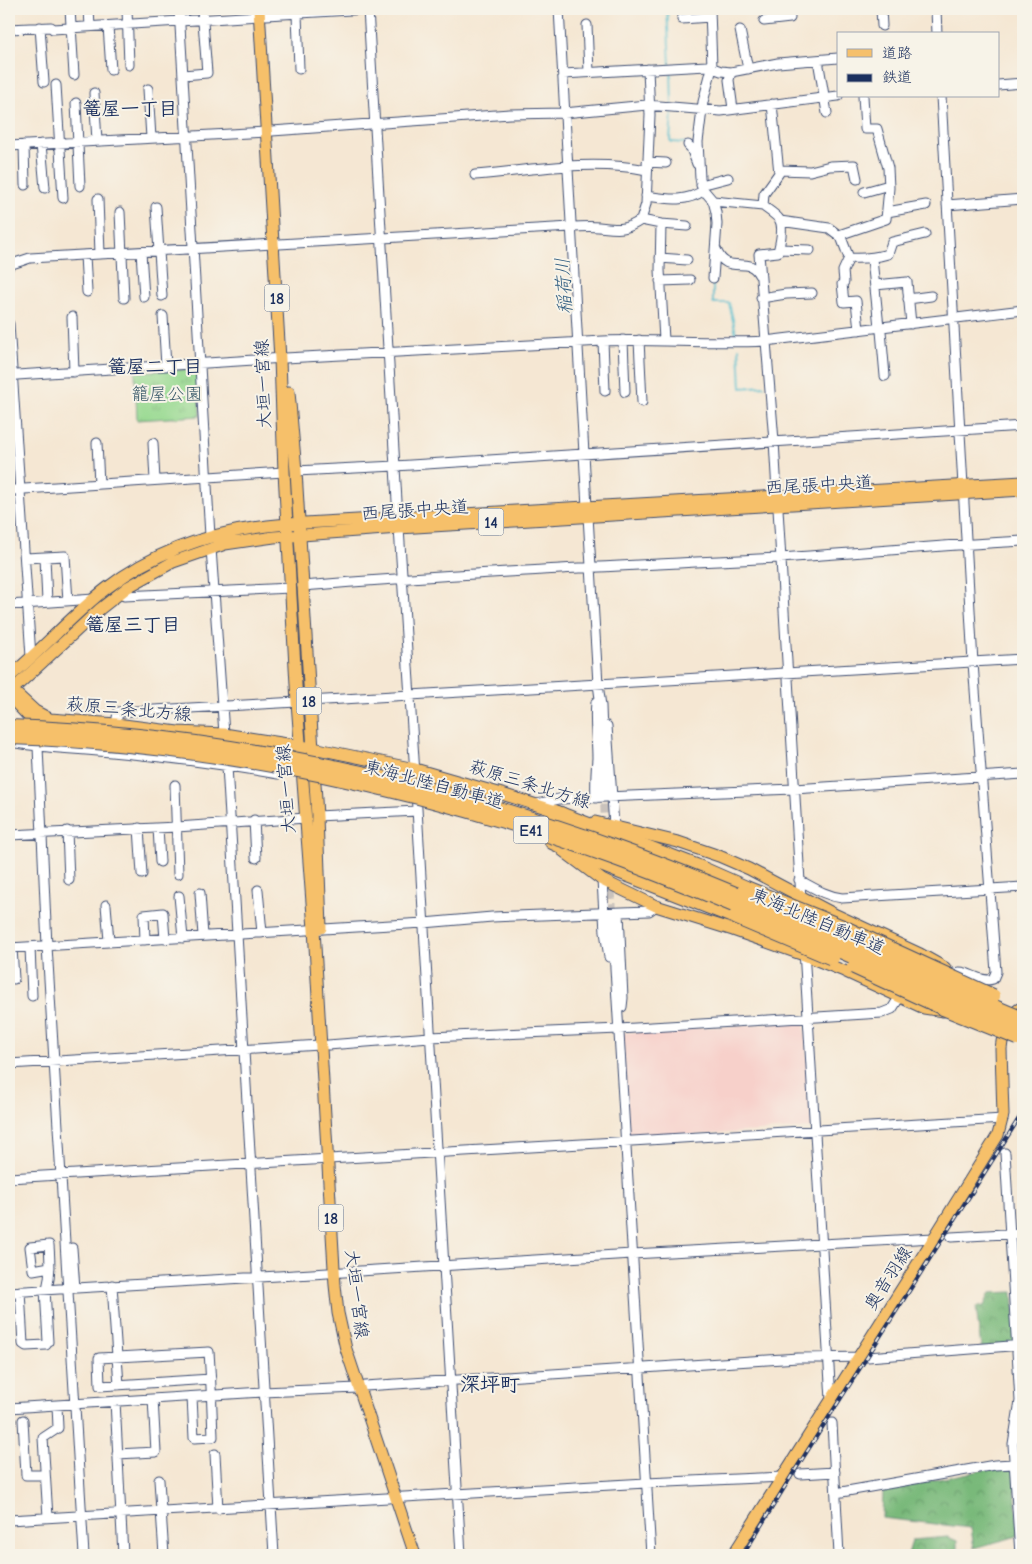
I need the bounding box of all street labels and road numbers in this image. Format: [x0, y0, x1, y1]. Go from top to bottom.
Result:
road number: 18 [264, 284, 290, 312]
street label: 大垣一宮線 [251, 339, 276, 429]
street label: 西尾張中央道 [765, 472, 874, 499]
street label: 西尾張中央道 [360, 496, 470, 525]
road number: 14 [478, 508, 504, 536]
road number: 18 [296, 688, 322, 714]
street label: 萩原三条北方線 [65, 694, 193, 725]
street label: 大垣一宮線 [273, 743, 300, 835]
street label: 東海北陸自動車道 [362, 756, 506, 813]
street label: 萩原三条北方線 [467, 756, 593, 813]
road number: E41 [514, 816, 548, 844]
street label: 東海北陸自動車道 [747, 884, 888, 959]
road number: 18 [318, 1204, 344, 1232]
street label: 奥音羽線 [860, 1242, 917, 1314]
street label: 大垣一宮線 [341, 1248, 372, 1340]

